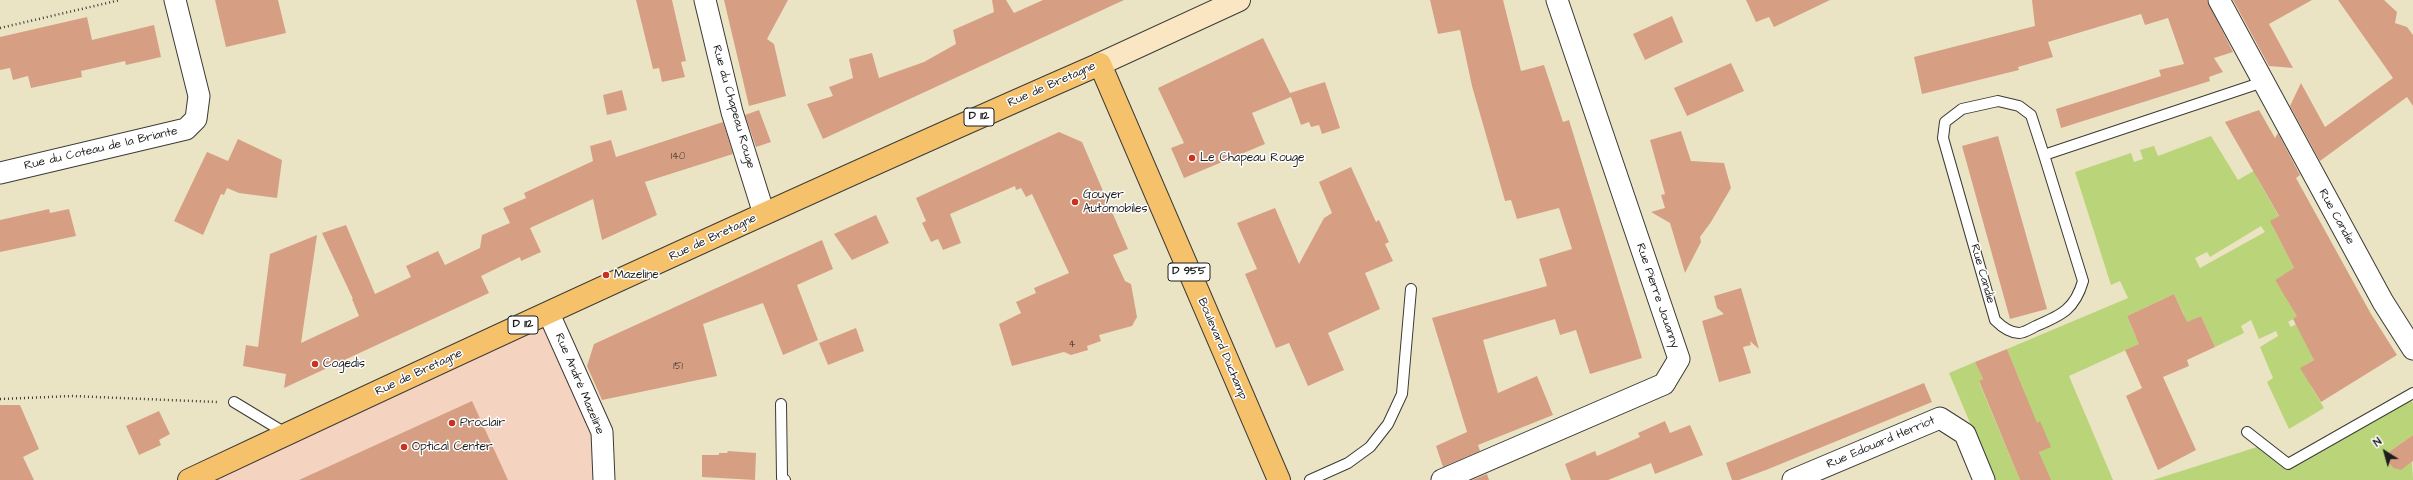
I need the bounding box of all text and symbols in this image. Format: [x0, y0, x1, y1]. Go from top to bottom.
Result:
street label: Rue du Chapeau Rouge [708, 44, 758, 170]
street label: Rue de Bretagne [1006, 59, 1098, 111]
road number: D 112 [964, 108, 994, 126]
street label: Rue du Coteau de la Briante [23, 124, 179, 174]
house number: 140 [671, 151, 685, 163]
place label: Le Chapeau Rouge [1200, 151, 1304, 165]
marker: Le Chapeau Rouge [1187, 153, 1197, 163]
street label: Rue Candie [2315, 187, 2357, 247]
place label: Gouyer Automobiles [1083, 188, 1147, 216]
marker: Gouyer Automobiles [1070, 197, 1080, 207]
street label: Rue de Bretagne [667, 211, 759, 265]
street label: Rue Pierre Jouanny [1632, 241, 1682, 351]
street label: Rue Candie [1967, 243, 1997, 305]
road number: D 955 [1168, 263, 1210, 281]
place label: Mazeline [614, 268, 659, 282]
marker: Mazeline [601, 270, 611, 280]
street label: Boulevard Duchamp [1194, 296, 1250, 402]
road number: D 112 [508, 316, 538, 334]
street label: Rue André Mazeline [551, 331, 607, 437]
house number: 4 [1069, 339, 1075, 351]
street label: Rue de Bretagne [373, 346, 465, 400]
place label: Cogedis [323, 357, 365, 371]
marker: Cogedis [310, 359, 320, 369]
house number: 151 [673, 361, 683, 373]
street label: Rue Edouard Herriot [1825, 414, 1937, 472]
place label: Proclair [460, 416, 505, 430]
marker: Proclair [447, 418, 457, 428]
north arrow [2365, 432, 2405, 472]
text: N [2370, 434, 2385, 450]
place label: Optical Center [412, 440, 493, 454]
marker: Optical Center [399, 442, 409, 452]

